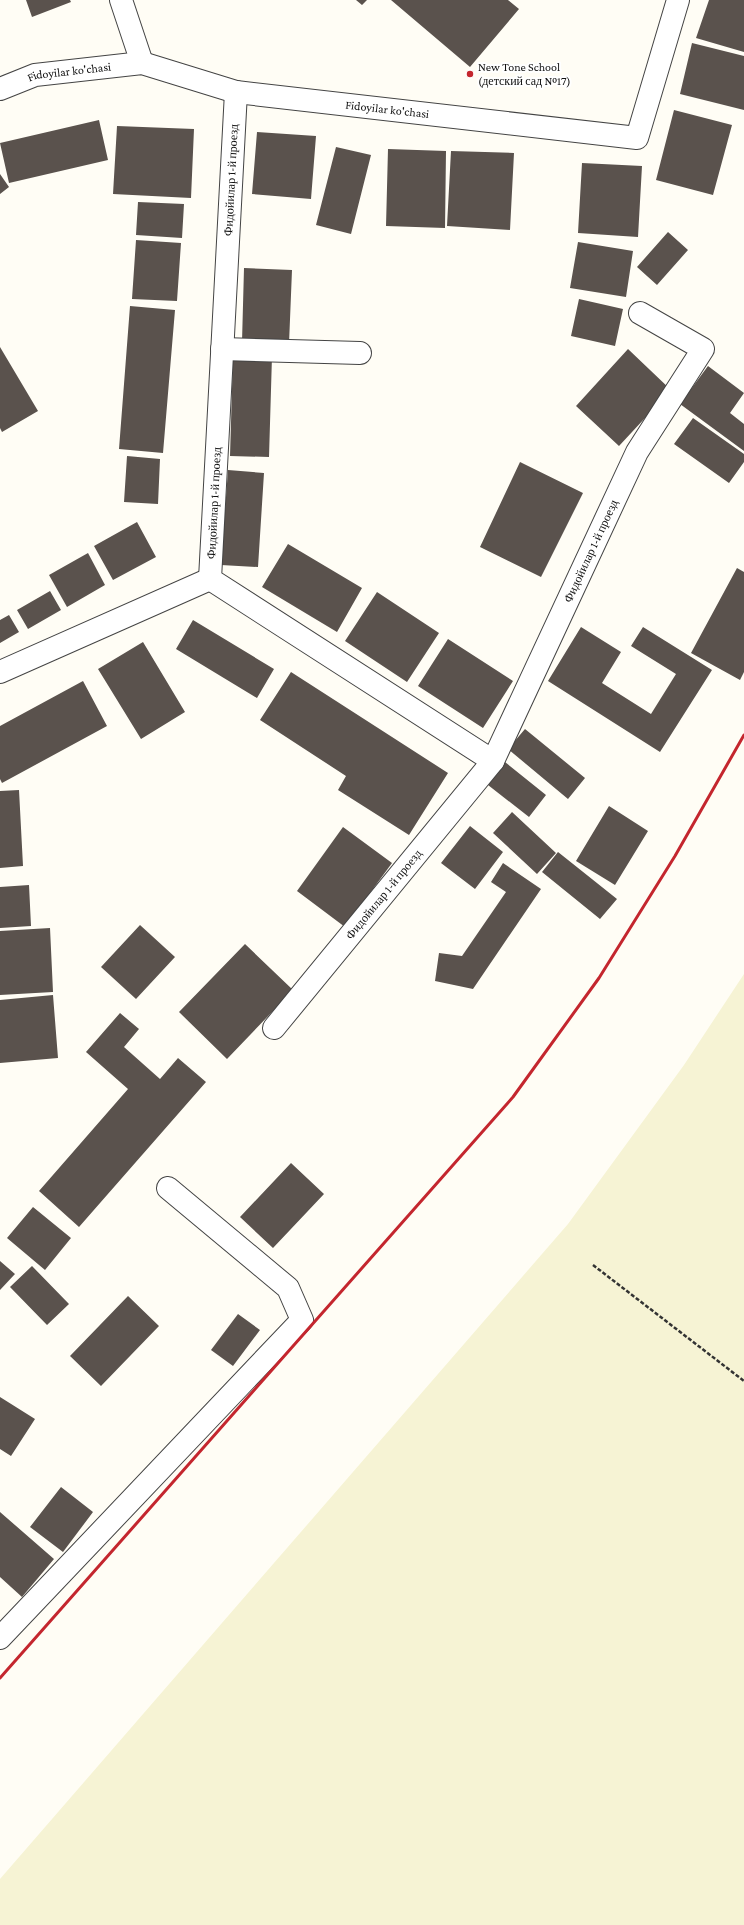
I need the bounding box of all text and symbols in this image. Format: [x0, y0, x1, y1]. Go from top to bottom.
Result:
street label: Fidoyilar ko'chasi [25, 60, 112, 84]
place label: New Tone School (детский сад №17) [478, 60, 571, 88]
marker: New Tone School (детский сад №17) [465, 69, 475, 79]
street label: Fidoyilar ko'chasi [345, 98, 430, 121]
street label: Фидойилар 1-й проезд [221, 124, 241, 236]
street label: Фидойилар 1-й проезд [204, 447, 224, 559]
street label: Фидойилар 1-й проезд [561, 497, 621, 605]
street label: Фидойилар 1-й проезд [343, 846, 425, 942]

